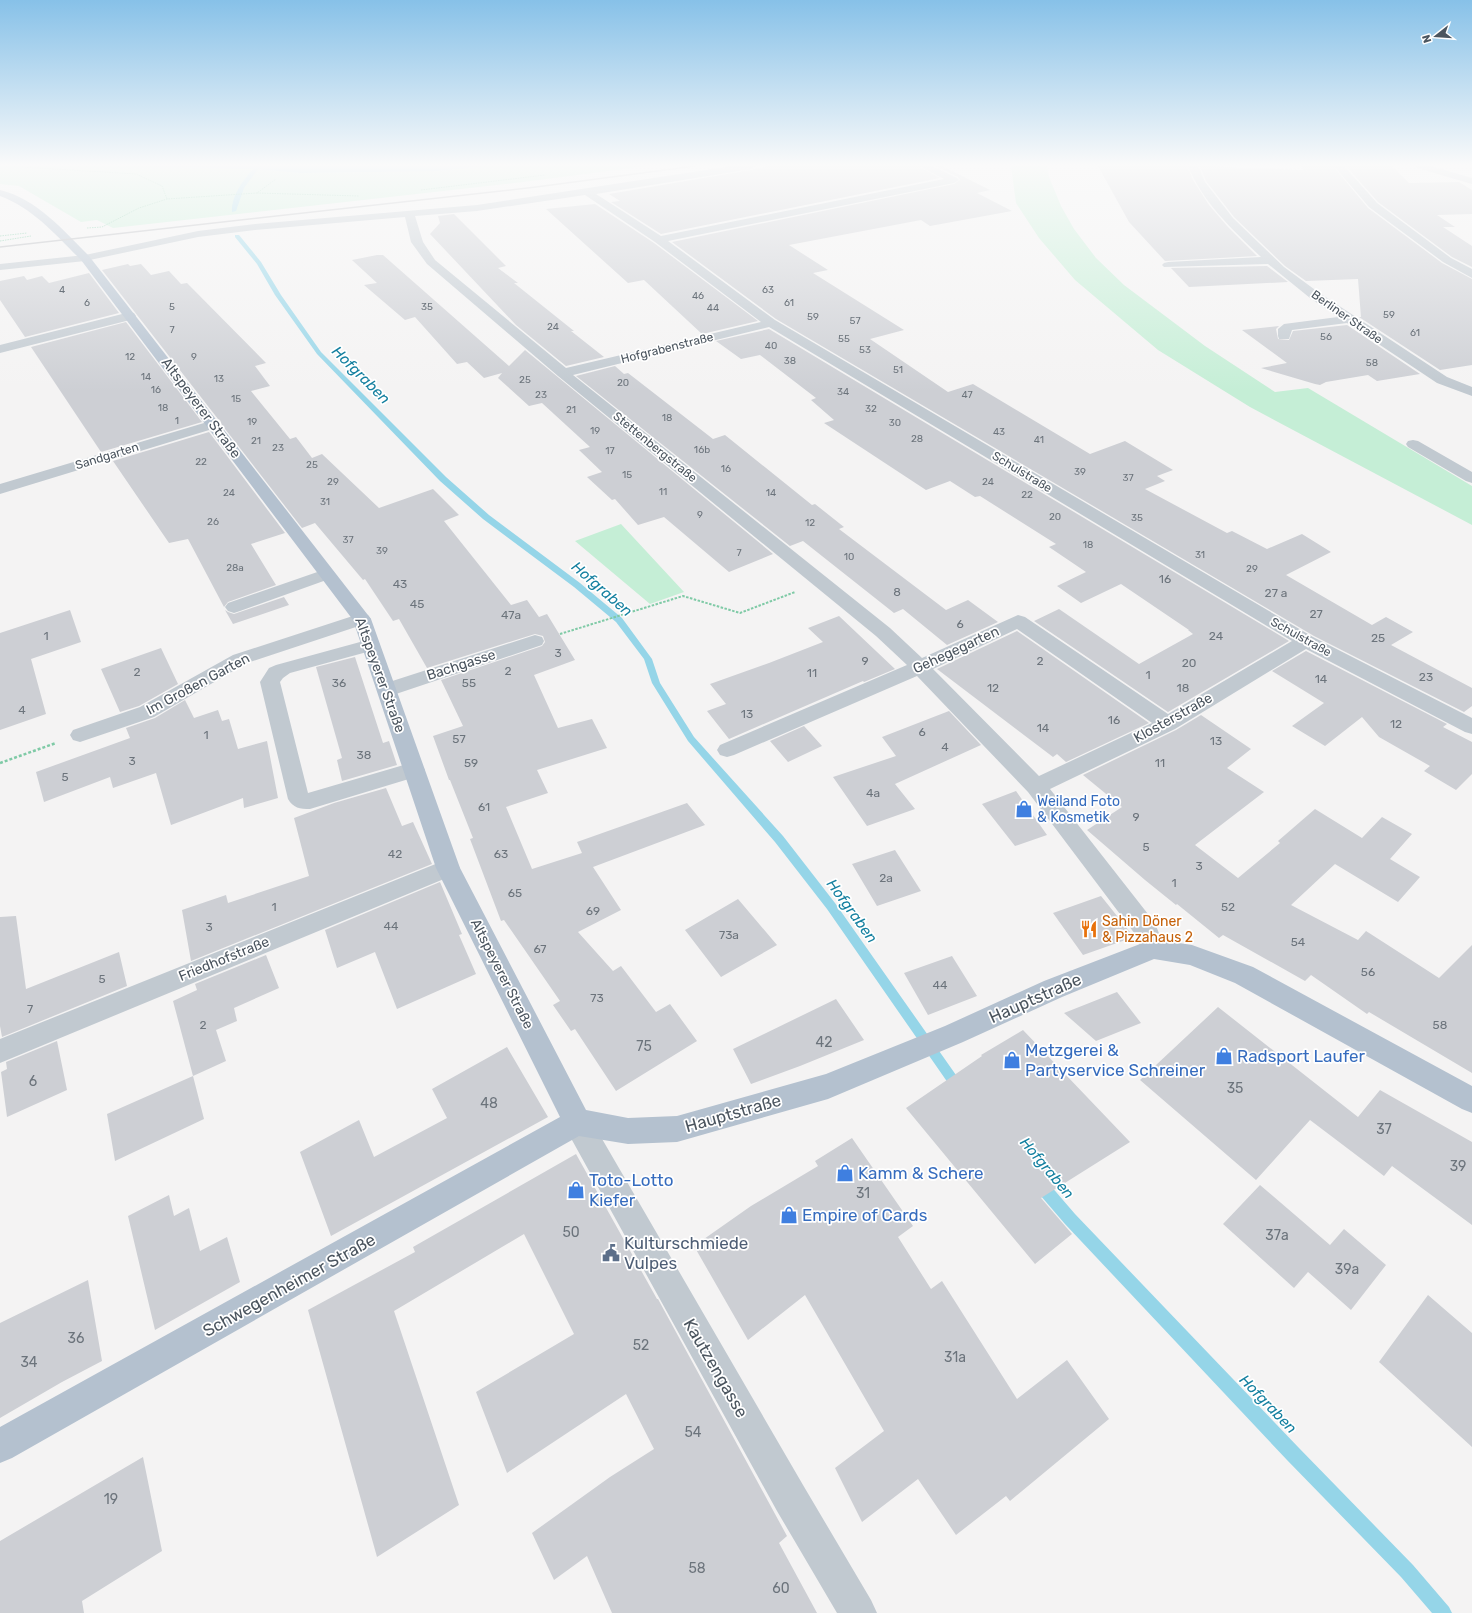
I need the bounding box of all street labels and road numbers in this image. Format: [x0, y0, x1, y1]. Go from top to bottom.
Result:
street label: Berliner Straße [1309, 287, 1385, 347]
street label: Hofgrabenstraße [619, 330, 715, 366]
street label: Altspeyerer Straße [158, 354, 244, 462]
street label: Stettenbergstraße [610, 409, 700, 485]
street label: Sandgarten [74, 440, 140, 472]
street label: Schulstraße [990, 449, 1055, 495]
street label: Altspeyerer Straße [351, 615, 409, 735]
street label: Schulstraße [1268, 615, 1334, 660]
street label: Gehegegarten [910, 623, 1002, 677]
street label: Bachgasse [424, 646, 498, 684]
street label: Im Großen Garten [143, 650, 253, 718]
street label: Klosterstraße [1131, 689, 1215, 747]
street label: Altspeyerer Straße [467, 916, 537, 1032]
street label: Friedhofstraße [176, 933, 272, 985]
street label: Hauptstraße [986, 969, 1084, 1027]
street label: Hauptstraße [683, 1090, 783, 1136]
street label: Schwegenheimer Straße [199, 1229, 379, 1341]
street label: Kautzengasse [680, 1315, 752, 1421]

